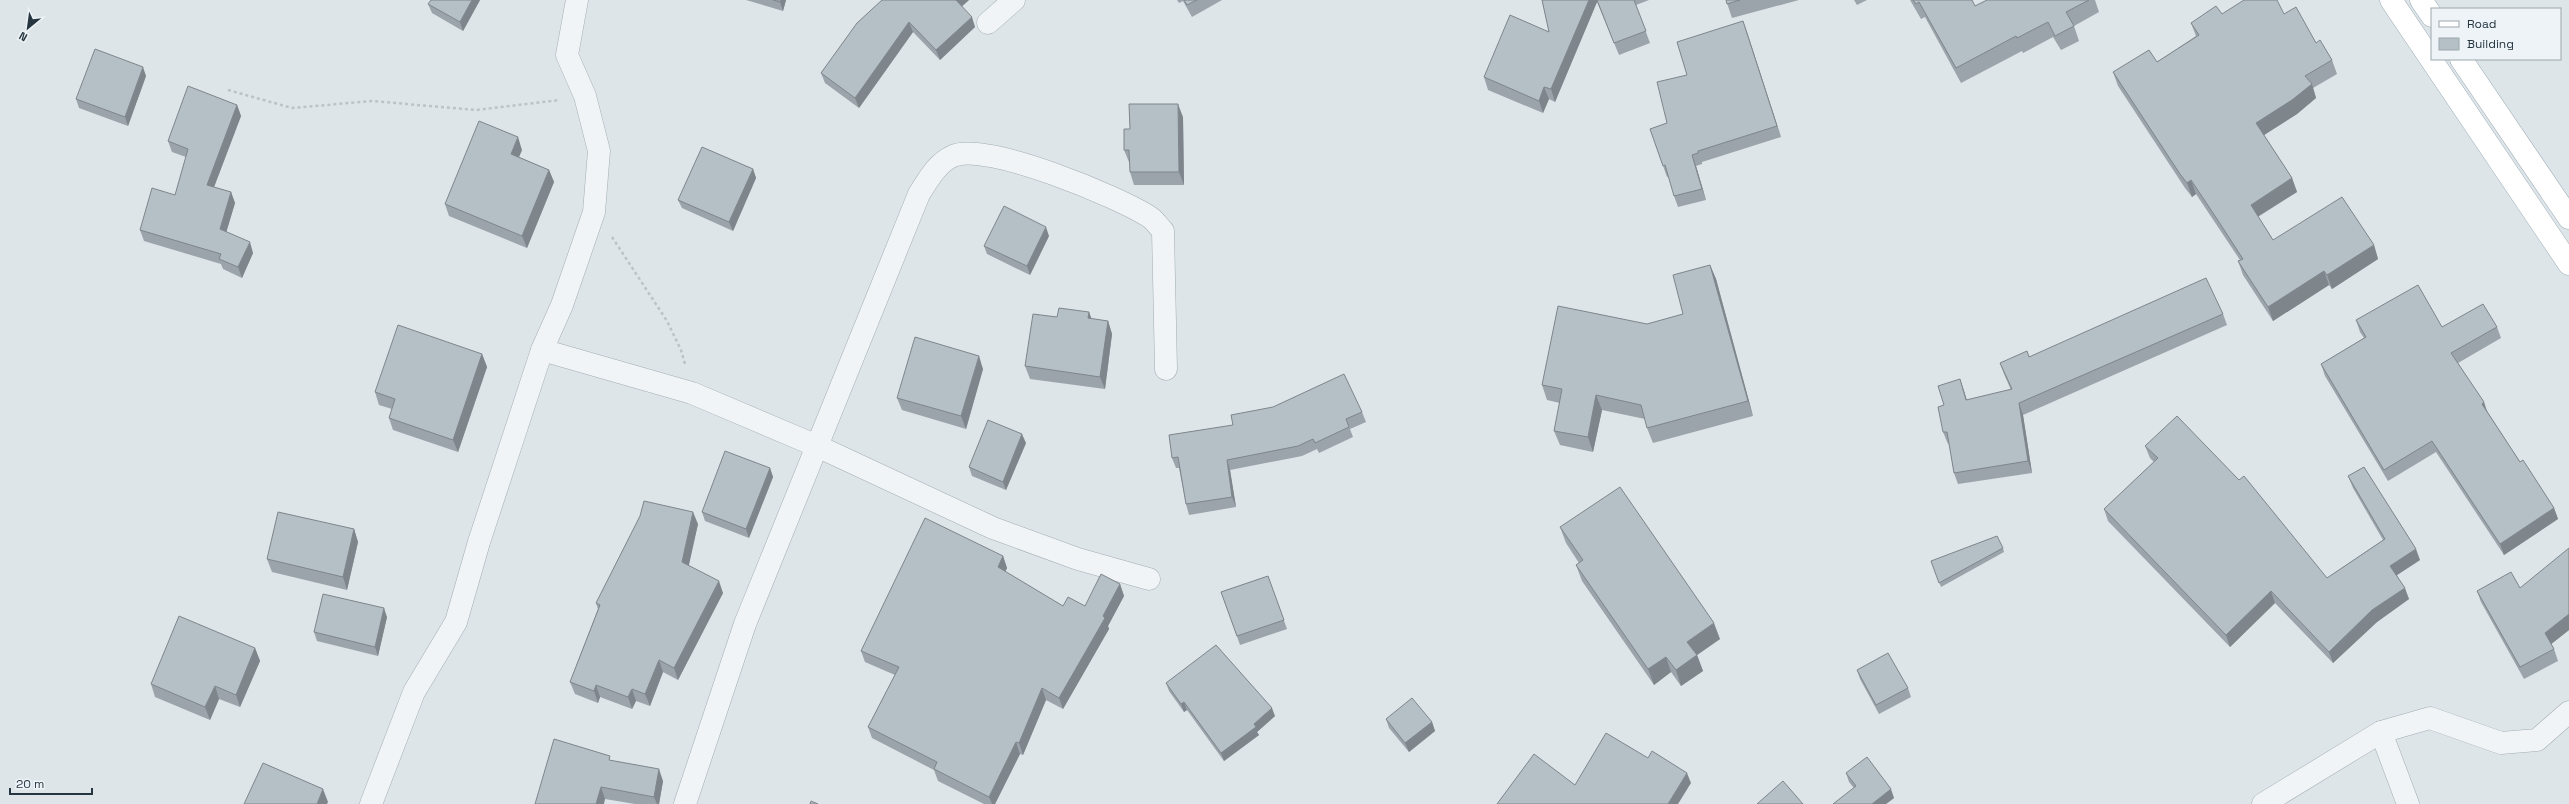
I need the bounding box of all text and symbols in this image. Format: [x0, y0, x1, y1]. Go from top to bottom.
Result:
north arrow [8, 8, 48, 48]
legend [2431, 8, 2561, 60]
text: Road [2467, 16, 2496, 32]
text: N [17, 29, 30, 45]
text: Building [2467, 36, 2514, 52]
scale bar [10, 770, 92, 796]
text: 20 m [16, 776, 44, 792]

